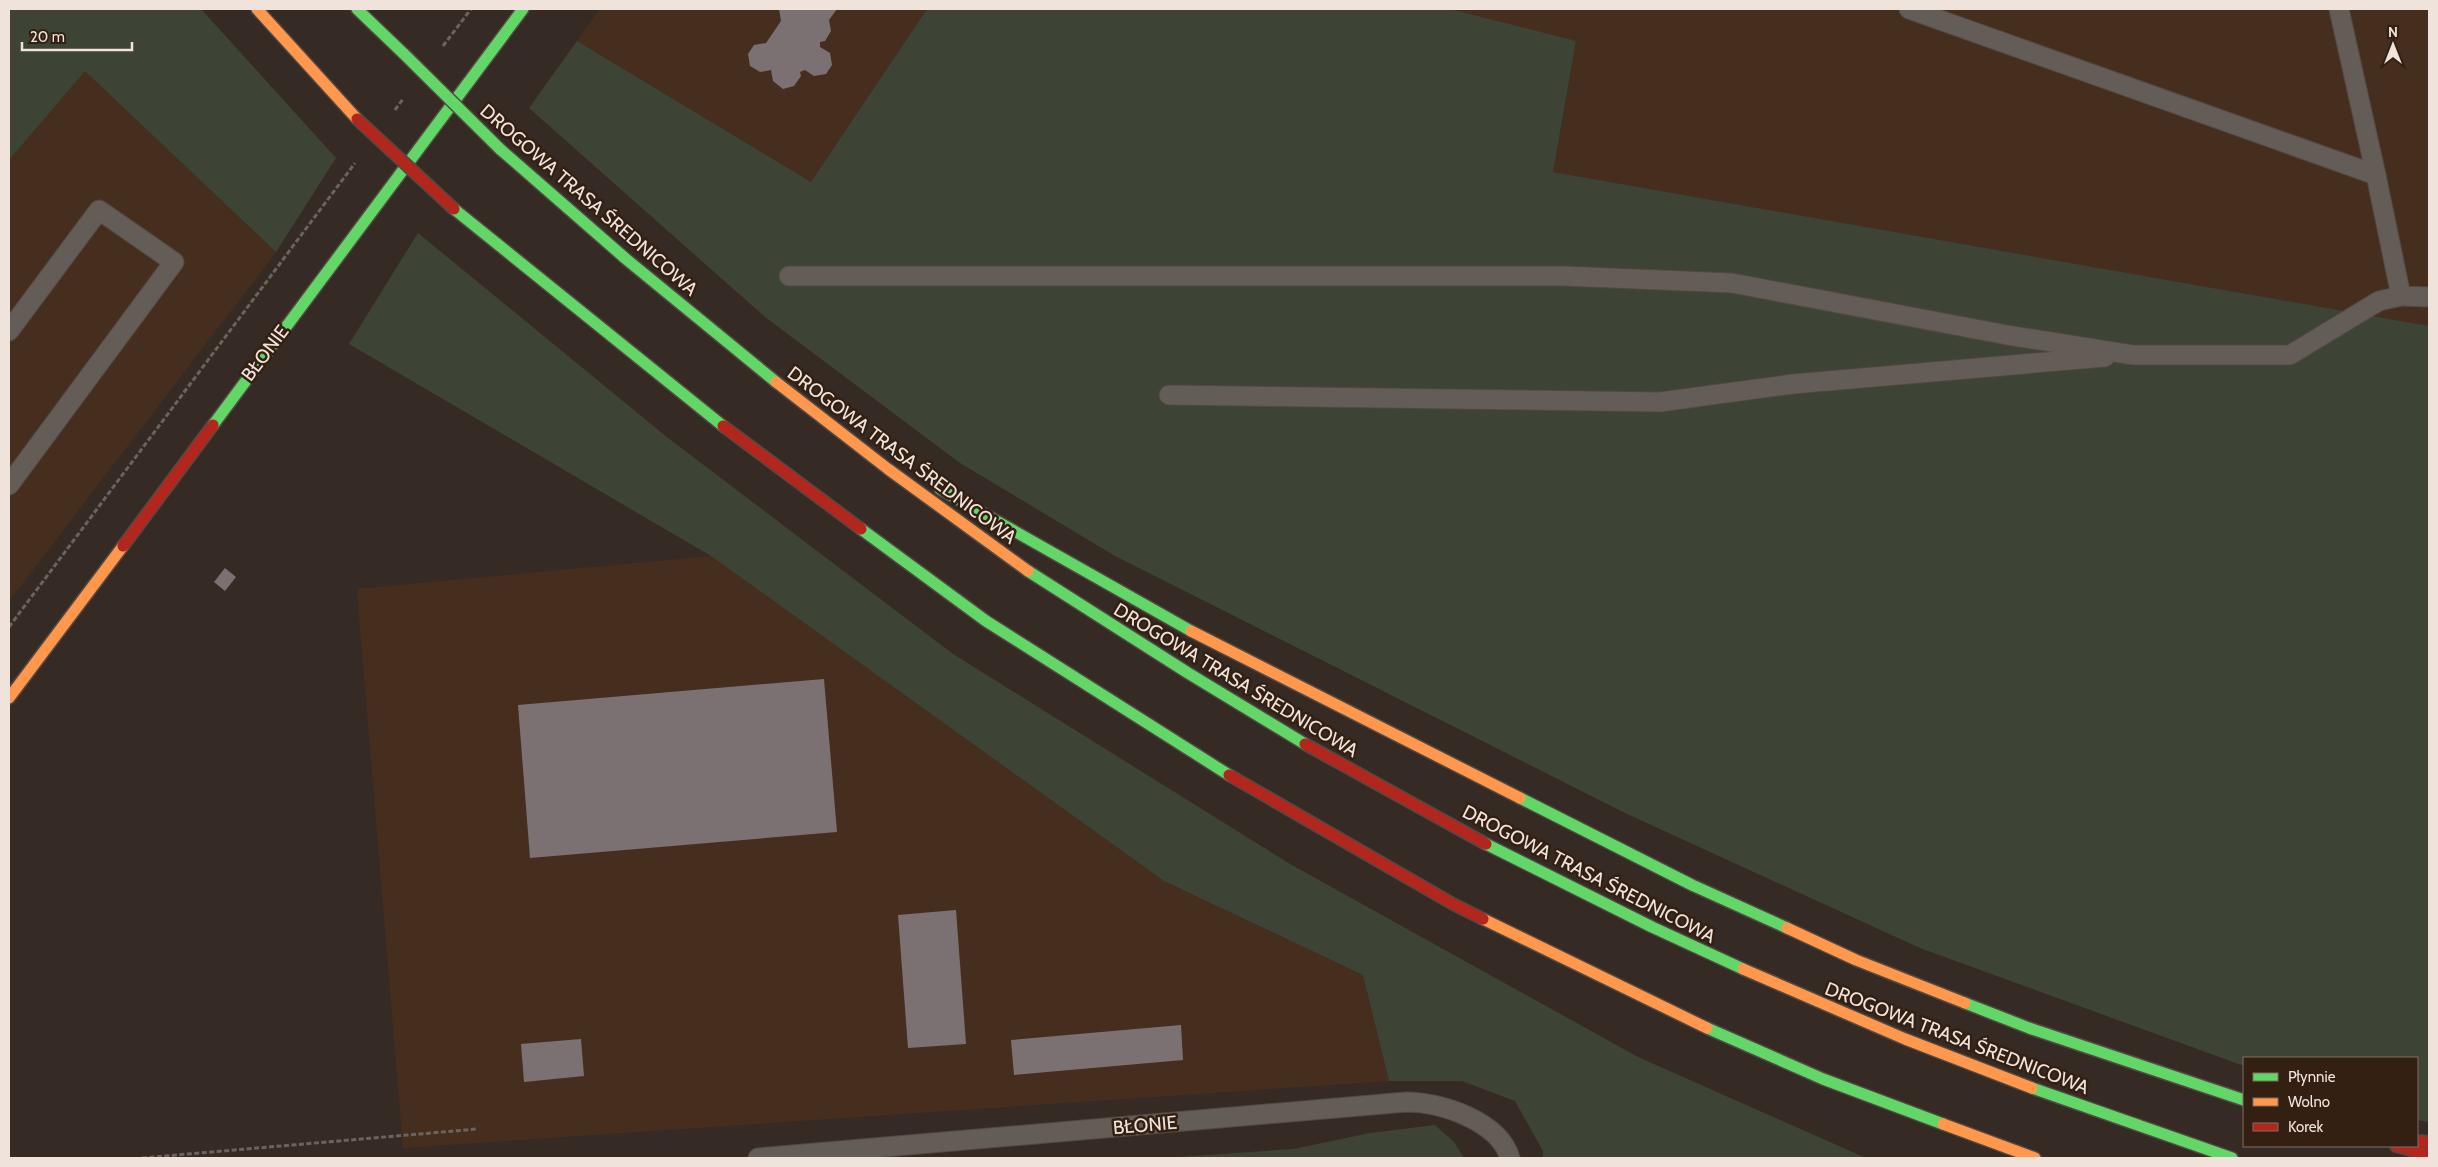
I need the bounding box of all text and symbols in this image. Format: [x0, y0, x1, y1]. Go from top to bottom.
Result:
scale bar [22, 20, 132, 52]
north arrow [2368, 20, 2418, 70]
text: N [2388, 23, 2398, 41]
text: 20 m [30, 28, 65, 46]
street label: DROGOWA TRASA ŚREDNICOWA [476, 98, 703, 301]
street label: BŁONIE [236, 320, 294, 386]
street label: DROGOWA TRASA ŚREDNICOWA [783, 361, 1022, 549]
street label: DROGOWA TRASA ŚREDNICOWA [1110, 597, 1363, 762]
street label: DROGOWA TRASA ŚREDNICOWA [1459, 799, 1720, 948]
street label: DROGOWA TRASA ŚREDNICOWA [1822, 976, 2093, 1099]
legend [2243, 1057, 2418, 1147]
text: Płynnie [2288, 1068, 2336, 1086]
text: Wolno [2288, 1093, 2330, 1111]
street label: BŁONIE [1112, 1111, 1178, 1139]
text: Korek [2288, 1118, 2323, 1136]

